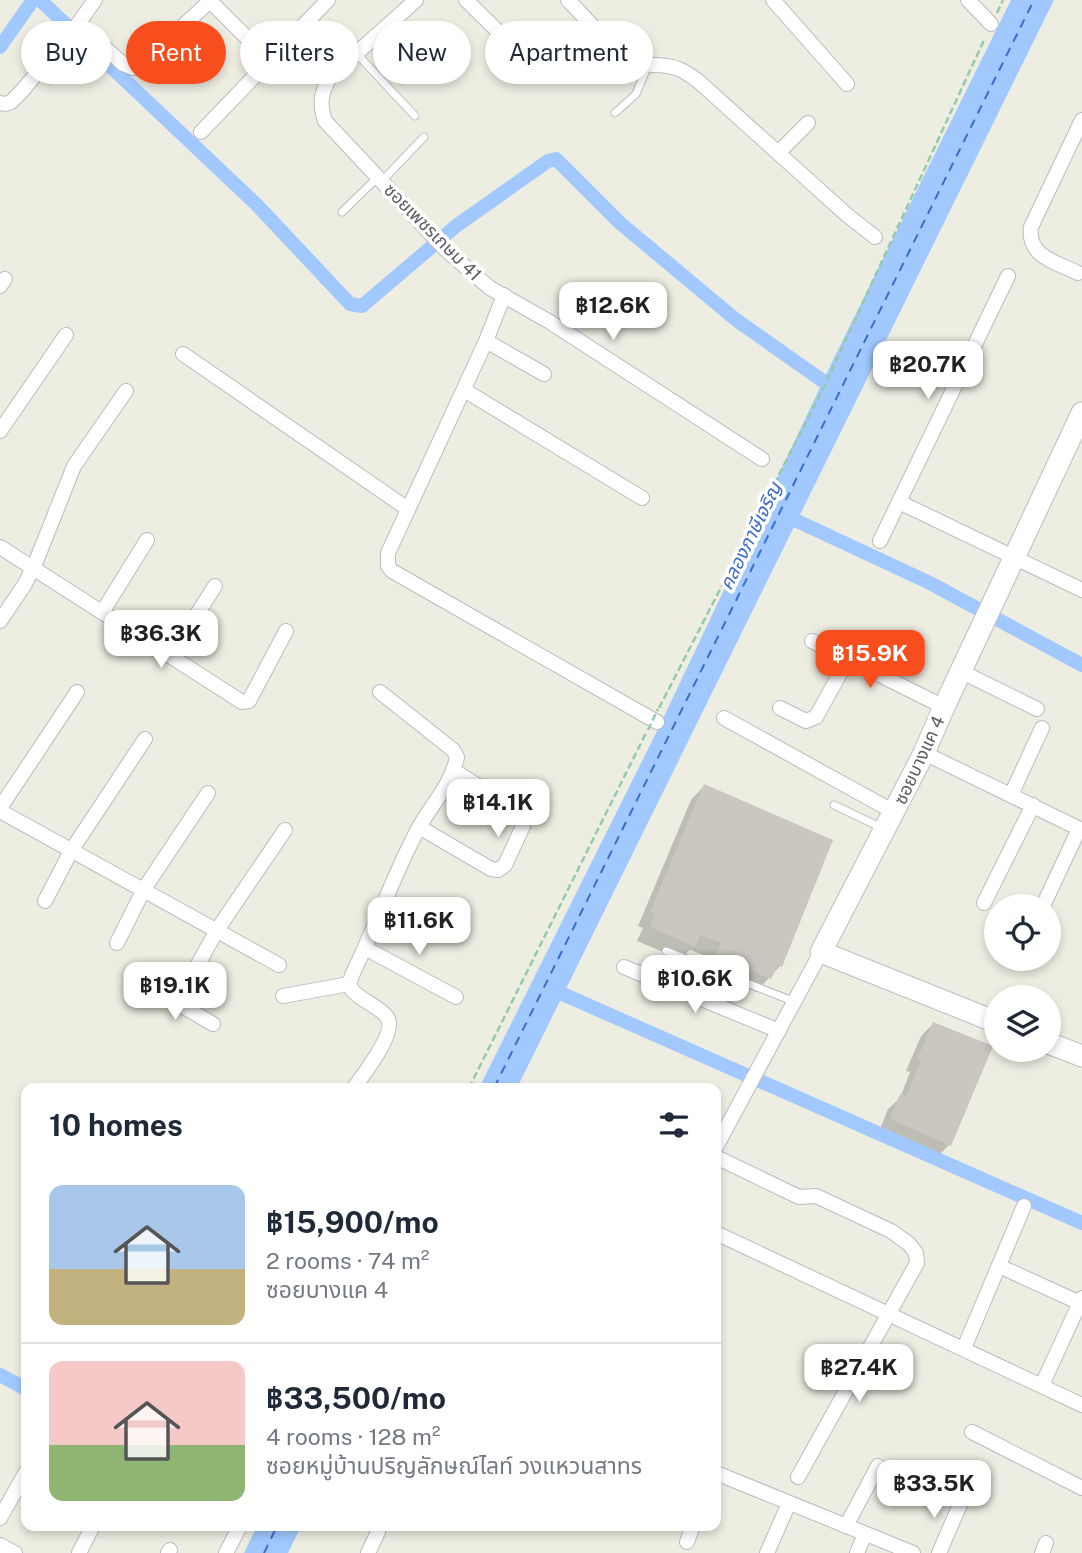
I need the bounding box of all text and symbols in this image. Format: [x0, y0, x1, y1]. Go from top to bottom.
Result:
chip: Buy [21, 21, 112, 84]
chip: Rent [126, 21, 226, 84]
chip: Filters [240, 21, 359, 84]
chip: New [373, 21, 471, 84]
chip: Apartment [485, 21, 653, 84]
street label: ซอยเพชรเกษม 41 [380, 179, 486, 285]
pin: ฿12.6K [556, 282, 670, 342]
text: ฿12.6K [575, 291, 651, 318]
pin: ฿20.7K [871, 342, 985, 401]
text: ฿20.7K [889, 350, 967, 377]
water label: คลองภาษีเจริญ [715, 477, 786, 593]
pin: ฿36.3K [104, 610, 218, 670]
text: ฿36.3K [120, 619, 202, 646]
pin: ฿15.9K [813, 630, 927, 690]
text: ฿15.9K [832, 639, 908, 666]
street label: ซอยบางแค 4 [889, 712, 949, 808]
pin: ฿14.1K [441, 780, 555, 839]
text: ฿14.1K [463, 788, 533, 815]
map controls [984, 894, 1061, 1062]
button: locate [984, 894, 1061, 971]
pin: ฿11.6K [362, 898, 476, 957]
text: ฿11.6K [384, 906, 454, 933]
pin: ฿10.6K [638, 956, 752, 1015]
pin: ฿19.1K [118, 962, 232, 1022]
text: ฿10.6K [657, 964, 733, 991]
text: ฿19.1K [140, 971, 210, 998]
button: layers [984, 985, 1061, 1062]
icon: filters [655, 1106, 693, 1144]
text: 10 homes [49, 1107, 183, 1143]
text: ฿15,900/mo [266, 1204, 439, 1240]
icon: home [105, 1213, 189, 1297]
text: 2 rooms · 74 m² [266, 1247, 429, 1274]
text: ซอยบางแค 4 [266, 1276, 388, 1303]
pin: ฿27.4K [802, 1344, 916, 1404]
text: ฿27.4K [820, 1353, 898, 1380]
text: ฿33,500/mo [266, 1380, 446, 1416]
icon: home [105, 1389, 189, 1473]
text: 4 rooms · 128 m² [266, 1423, 440, 1450]
text: ซอยหมู่บ้านปริญลักษณ์ไลท์ วงแหวนสาทร [266, 1452, 642, 1479]
pin: ฿33.5K [877, 1460, 991, 1520]
text: ฿33.5K [893, 1469, 975, 1496]

